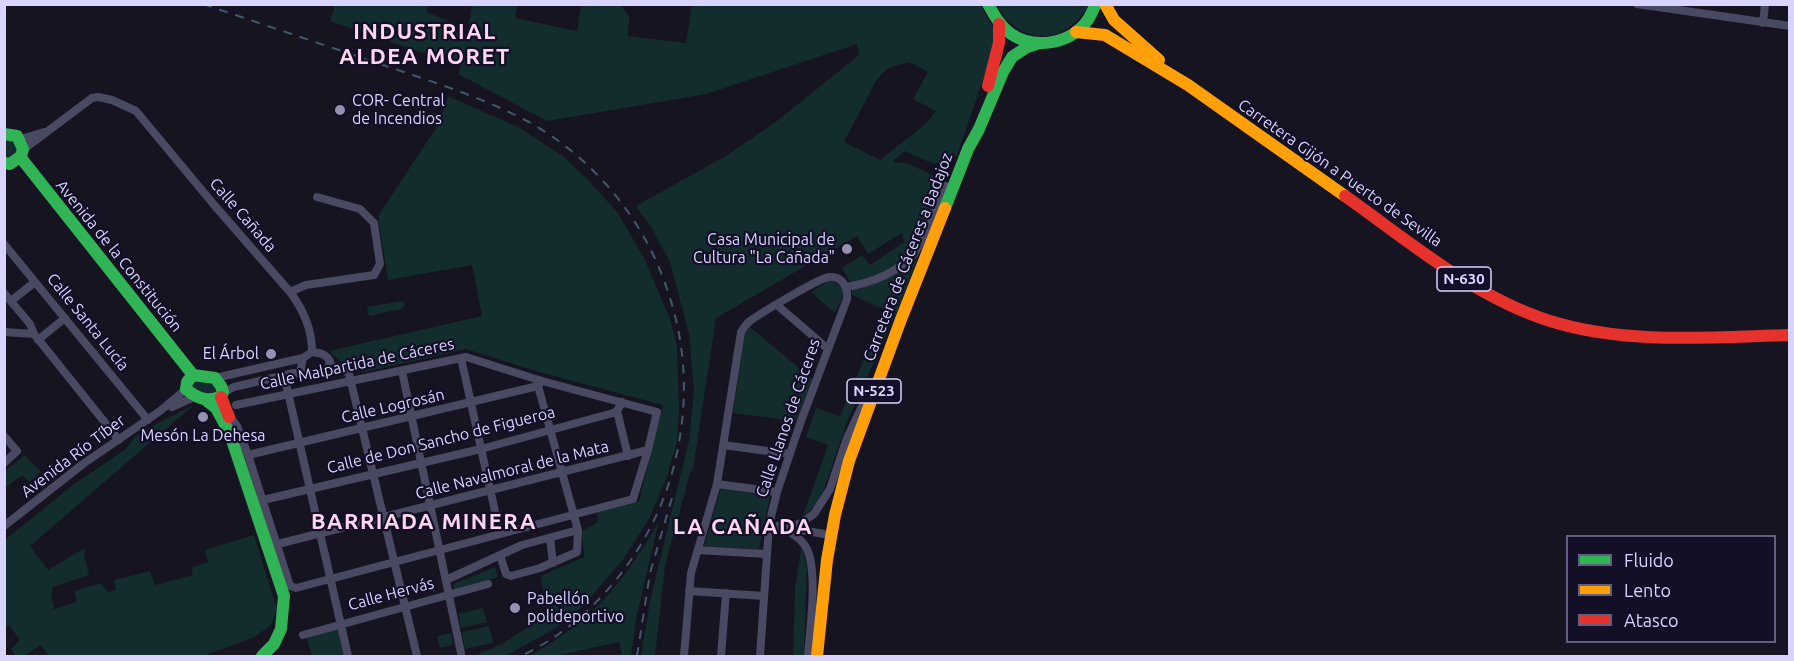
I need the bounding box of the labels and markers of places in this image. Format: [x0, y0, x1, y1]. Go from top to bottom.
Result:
place label: COR- Central de Incendios [352, 91, 445, 129]
marker: COR- Central de Incendios [333, 103, 347, 117]
place label: Casa Municipal de Cultura "La Cañada" [693, 230, 835, 268]
marker: Casa Municipal de Cultura "La Cañada" [840, 242, 854, 256]
place label: El Árbol [203, 344, 259, 364]
marker: El Árbol [264, 347, 278, 361]
marker: Mesón La Dehesa [196, 410, 210, 424]
place label: Mesón La Dehesa [140, 426, 266, 446]
place label: Pabellón polideportivo [527, 589, 624, 627]
marker: Pabellón polideportivo [508, 601, 522, 615]

